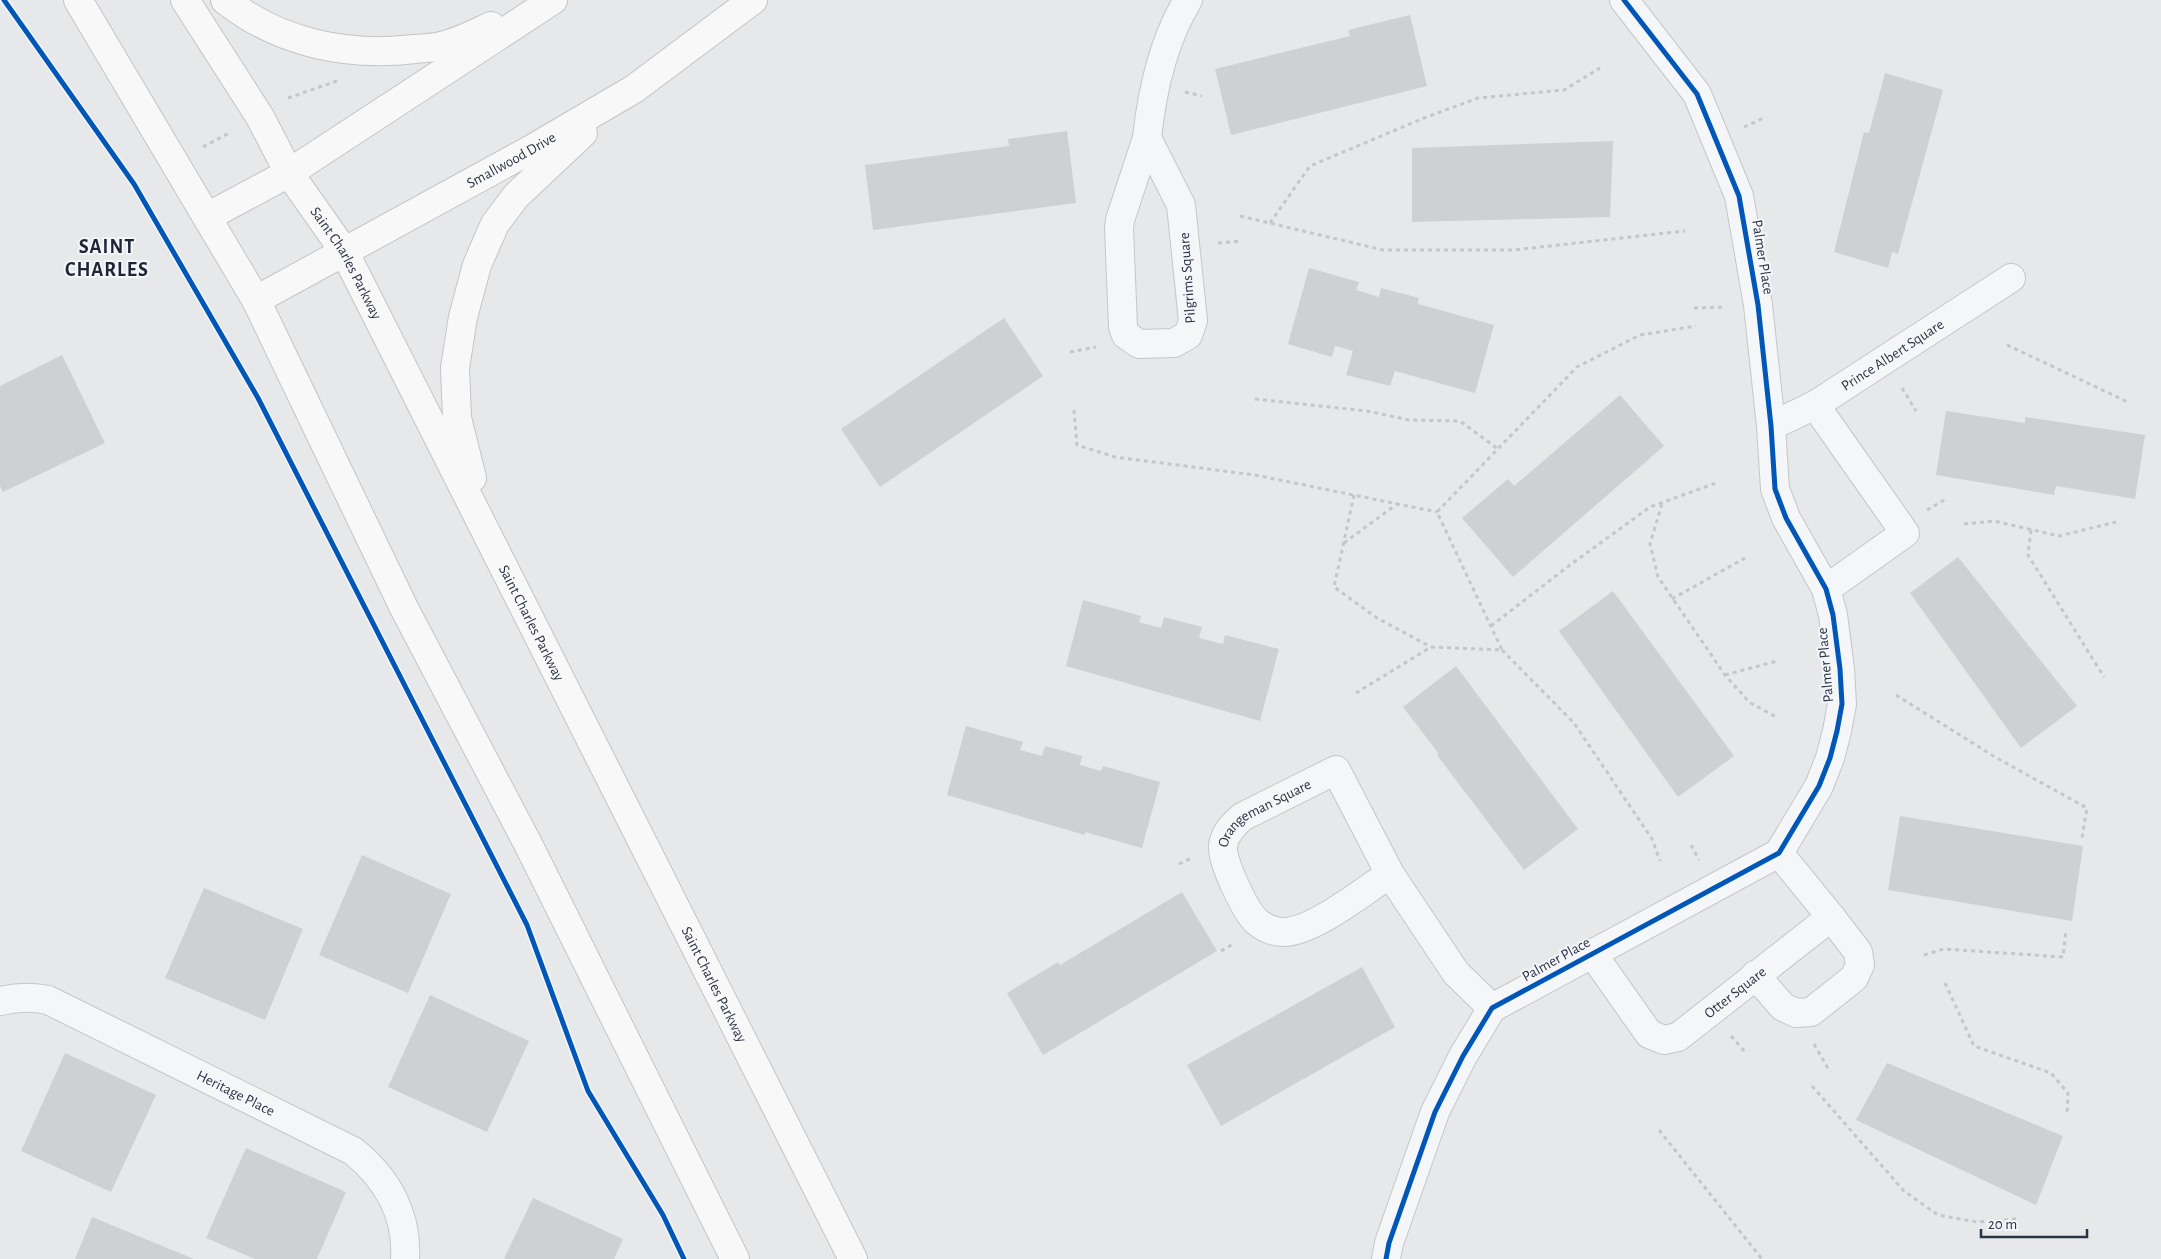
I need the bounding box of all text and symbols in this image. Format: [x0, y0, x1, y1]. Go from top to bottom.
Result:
street label: Smallwood Drive [464, 130, 559, 191]
street label: Saint Charles Parkway [307, 204, 384, 322]
street label: Palmer Place [1749, 219, 1776, 296]
street label: Pilgrims Square [1177, 232, 1198, 324]
district label: SAINT CHARLES [65, 237, 149, 280]
street label: Prince Albert Square [1839, 317, 1947, 394]
street label: Saint Charles Parkway [496, 563, 567, 684]
street label: Palmer Place [1815, 627, 1836, 703]
street label: Orangeman Square [1216, 777, 1314, 849]
street label: Saint Charles Parkway [678, 924, 750, 1045]
street label: Palmer Place [1520, 935, 1593, 984]
street label: Otter Square [1702, 964, 1769, 1021]
street label: Heritage Place [194, 1068, 277, 1119]
scale bar [1981, 1206, 2087, 1238]
text: 20 m [1988, 1217, 2017, 1232]

